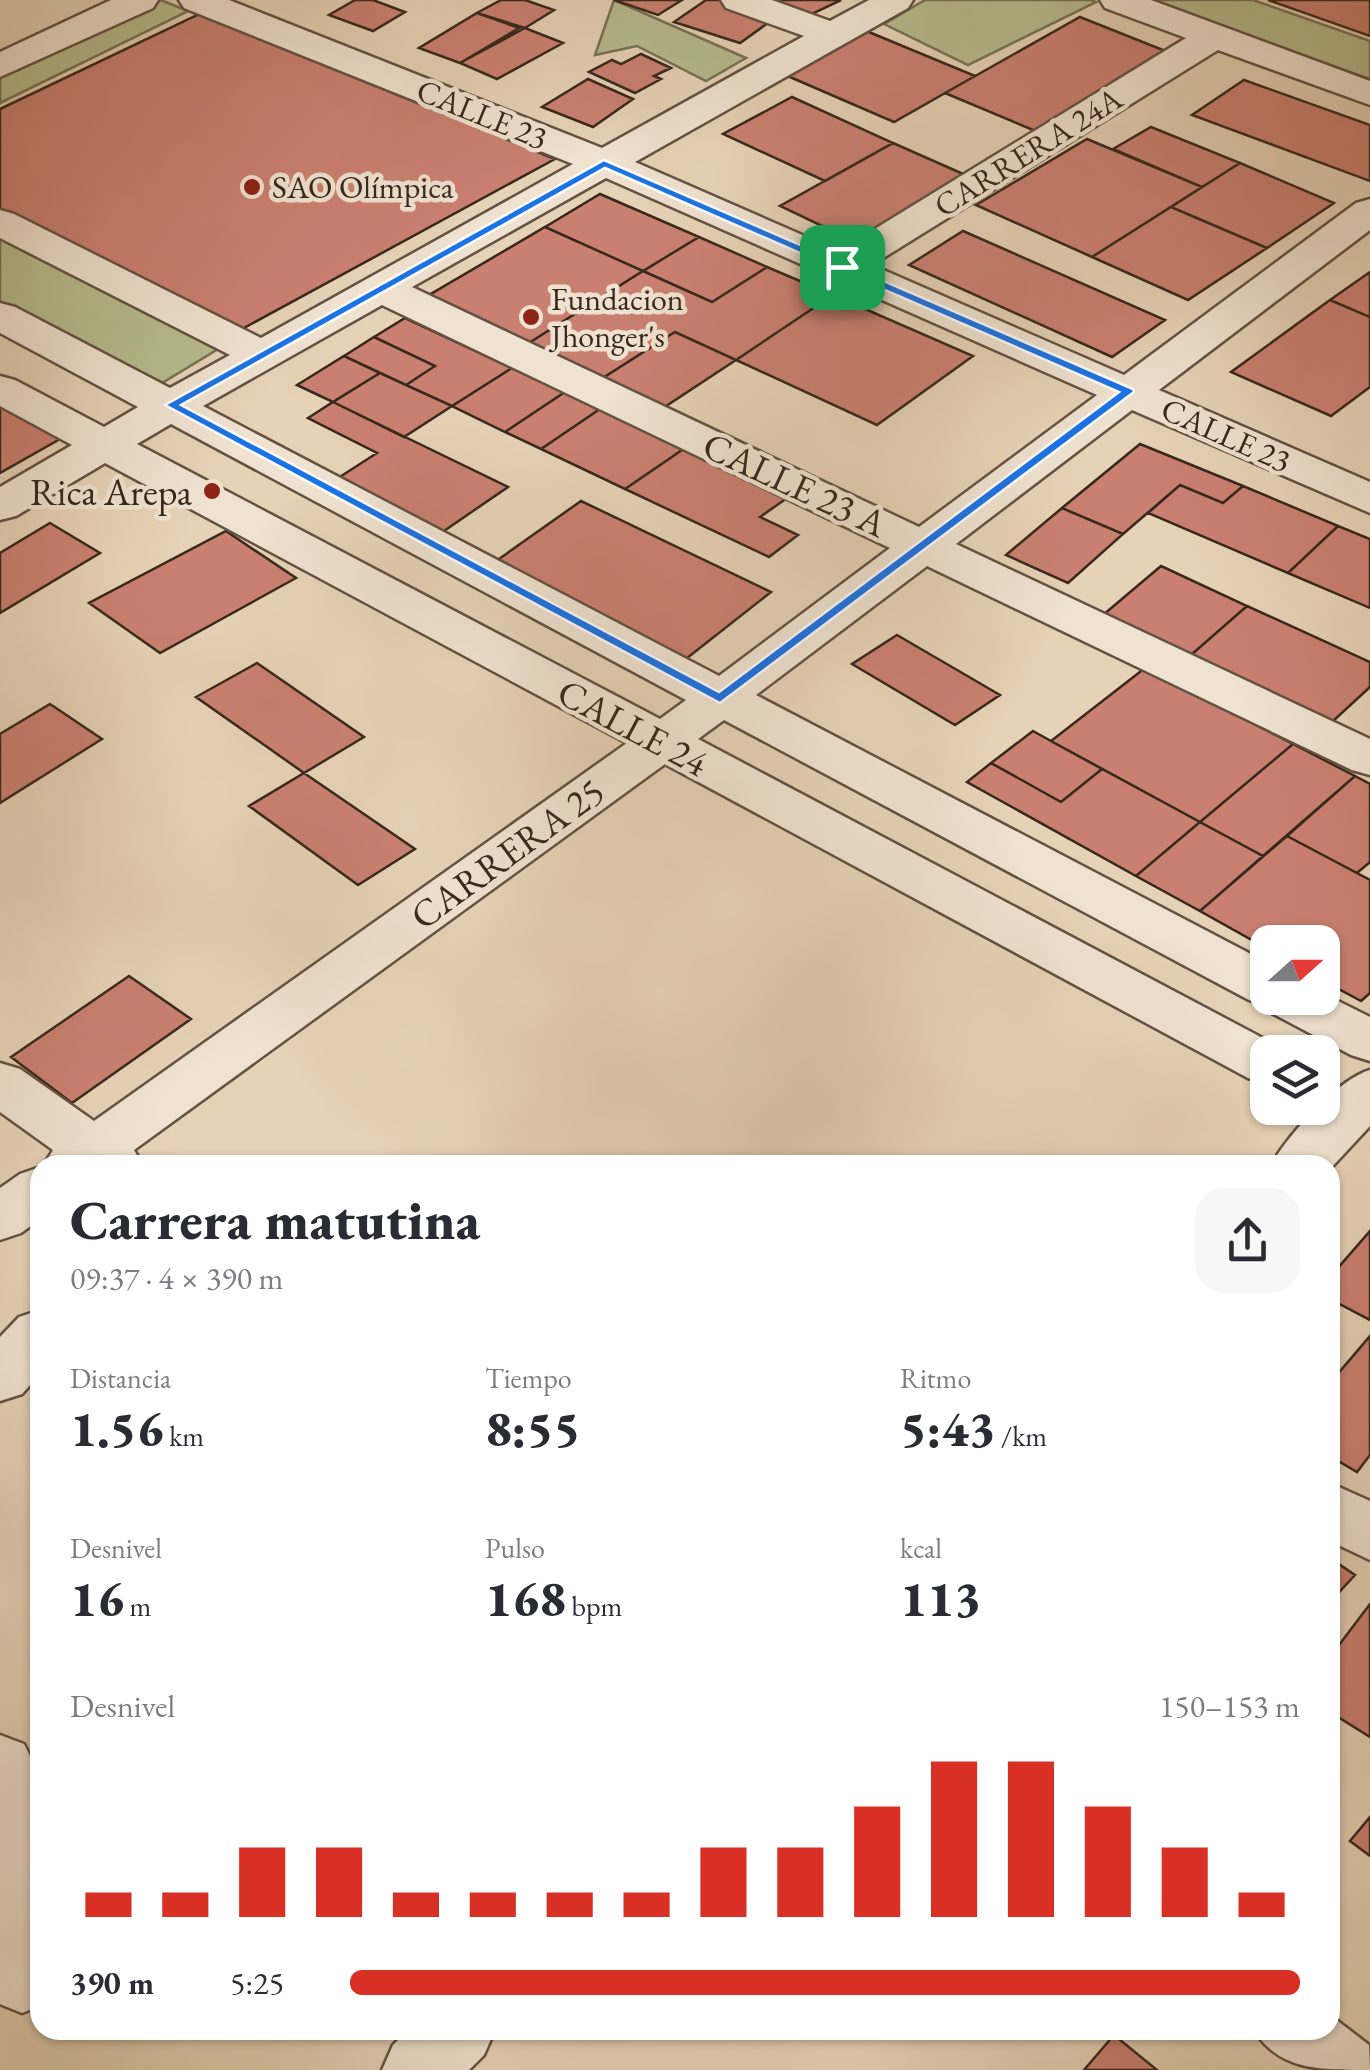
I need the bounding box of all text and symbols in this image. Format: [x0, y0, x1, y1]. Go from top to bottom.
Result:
street label: CALLE 23 [410, 69, 554, 159]
street label: CARRERA 24A [926, 77, 1131, 227]
place label: SAO Olímpica [272, 166, 454, 208]
marker: SAO Olímpica [241, 176, 263, 198]
pin [800, 225, 885, 310]
icon: arrive [815, 240, 870, 295]
place label: Fundacion Jhonger's [548, 278, 684, 357]
marker: Fundacion Jhonger's [520, 306, 542, 328]
street label: CALLE 23 [1155, 388, 1297, 482]
street label: CALLE 23 A [695, 420, 895, 548]
place label: Rica Arepa [30, 467, 193, 516]
marker: Rica Arepa [201, 480, 223, 502]
street label: CALLE 24 [549, 667, 717, 787]
street label: CARRERA 25 [400, 766, 614, 940]
north arrow [1250, 925, 1340, 1015]
map controls [1250, 925, 1340, 1125]
button: layers [1250, 1035, 1340, 1125]
text: Carrera matutina [70, 1184, 480, 1255]
button: share [1195, 1188, 1300, 1293]
text: 09:37 · 4 × 390 m [70, 1257, 283, 1299]
text: Distancia [70, 1360, 171, 1396]
text: Tiempo [485, 1360, 572, 1396]
text: Ritmo [900, 1360, 971, 1396]
text: 1.56 [70, 1396, 164, 1461]
text: 8:55 [485, 1396, 580, 1461]
text: 5:43 [900, 1396, 995, 1461]
text: km [164, 1418, 204, 1454]
text: /km [995, 1418, 1047, 1454]
text: Desnivel [70, 1530, 162, 1566]
text: Pulso [485, 1530, 545, 1566]
text: kcal [900, 1530, 942, 1566]
text: 16 [70, 1566, 124, 1631]
text: 168 [485, 1566, 566, 1631]
text: 113 [900, 1566, 981, 1631]
text: m [124, 1588, 151, 1624]
text: bpm [566, 1588, 622, 1624]
text: Desnivel [70, 1685, 175, 1727]
text: 150–153 m [1159, 1685, 1300, 1727]
text: 390 m [70, 1962, 154, 2004]
text: 5:25 [230, 1962, 284, 2004]

